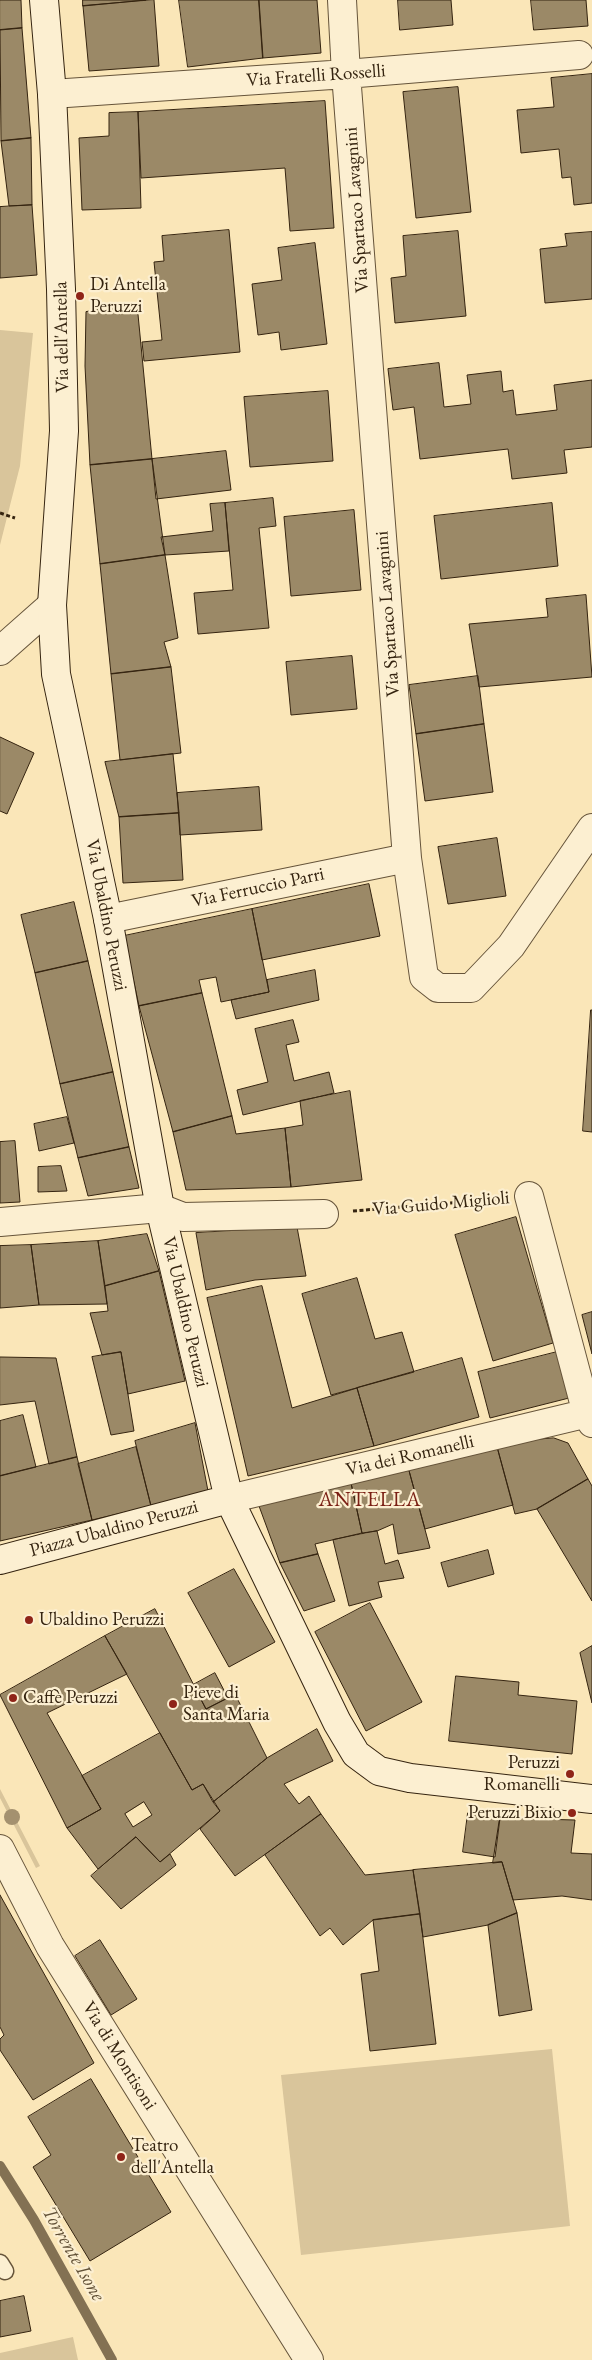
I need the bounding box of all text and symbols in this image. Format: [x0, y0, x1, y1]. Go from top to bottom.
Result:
street label: Via Fratelli Rosselli [246, 60, 386, 92]
street label: Via Spartaco Lavagnini [340, 126, 374, 294]
place label: Di Antella Peruzzi [90, 274, 166, 318]
street label: Via dell'Antella [50, 281, 74, 393]
marker: Di Antella Peruzzi [74, 290, 86, 302]
street label: Via Spartaco Lavagnini [371, 530, 405, 698]
street label: Via Ubaldino Peruzzi [80, 837, 132, 993]
street label: Via Ferruccio Parri [190, 863, 326, 913]
street label: Via Guido Miglioli [372, 1187, 510, 1221]
street label: Via Ubaldino Peruzzi [157, 1235, 213, 1389]
street label: Via dei Romanelli [344, 1430, 476, 1482]
district label: ANTELLA [318, 1487, 422, 1513]
street label: Piazza Ubaldino Peruzzi [27, 1496, 201, 1562]
place label: Ubaldino Peruzzi [39, 1609, 164, 1631]
marker: Ubaldino Peruzzi [23, 1614, 35, 1626]
place label: Pieve di Santa Maria [183, 1682, 270, 1726]
place label: Caffè Peruzzi [23, 1687, 118, 1709]
marker: Caffè Peruzzi [7, 1692, 19, 1704]
marker: Pieve di Santa Maria [167, 1698, 179, 1710]
place label: Peruzzi Romanelli [483, 1752, 560, 1796]
marker: Peruzzi Romanelli [564, 1768, 576, 1780]
place label: Peruzzi Bixio [468, 1802, 562, 1824]
marker: Peruzzi Bixio [566, 1807, 578, 1819]
street label: Via di Montisoni [77, 1998, 161, 2114]
place label: Teatro dell'Antella [131, 2135, 214, 2179]
marker: Teatro dell'Antella [115, 2151, 127, 2163]
water label: Torrente Isone [36, 2202, 110, 2306]

